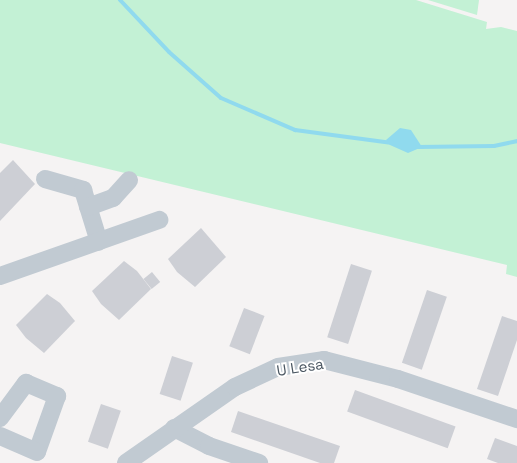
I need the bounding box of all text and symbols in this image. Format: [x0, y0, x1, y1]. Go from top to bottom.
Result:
street label: U Lesa [275, 354, 325, 380]

